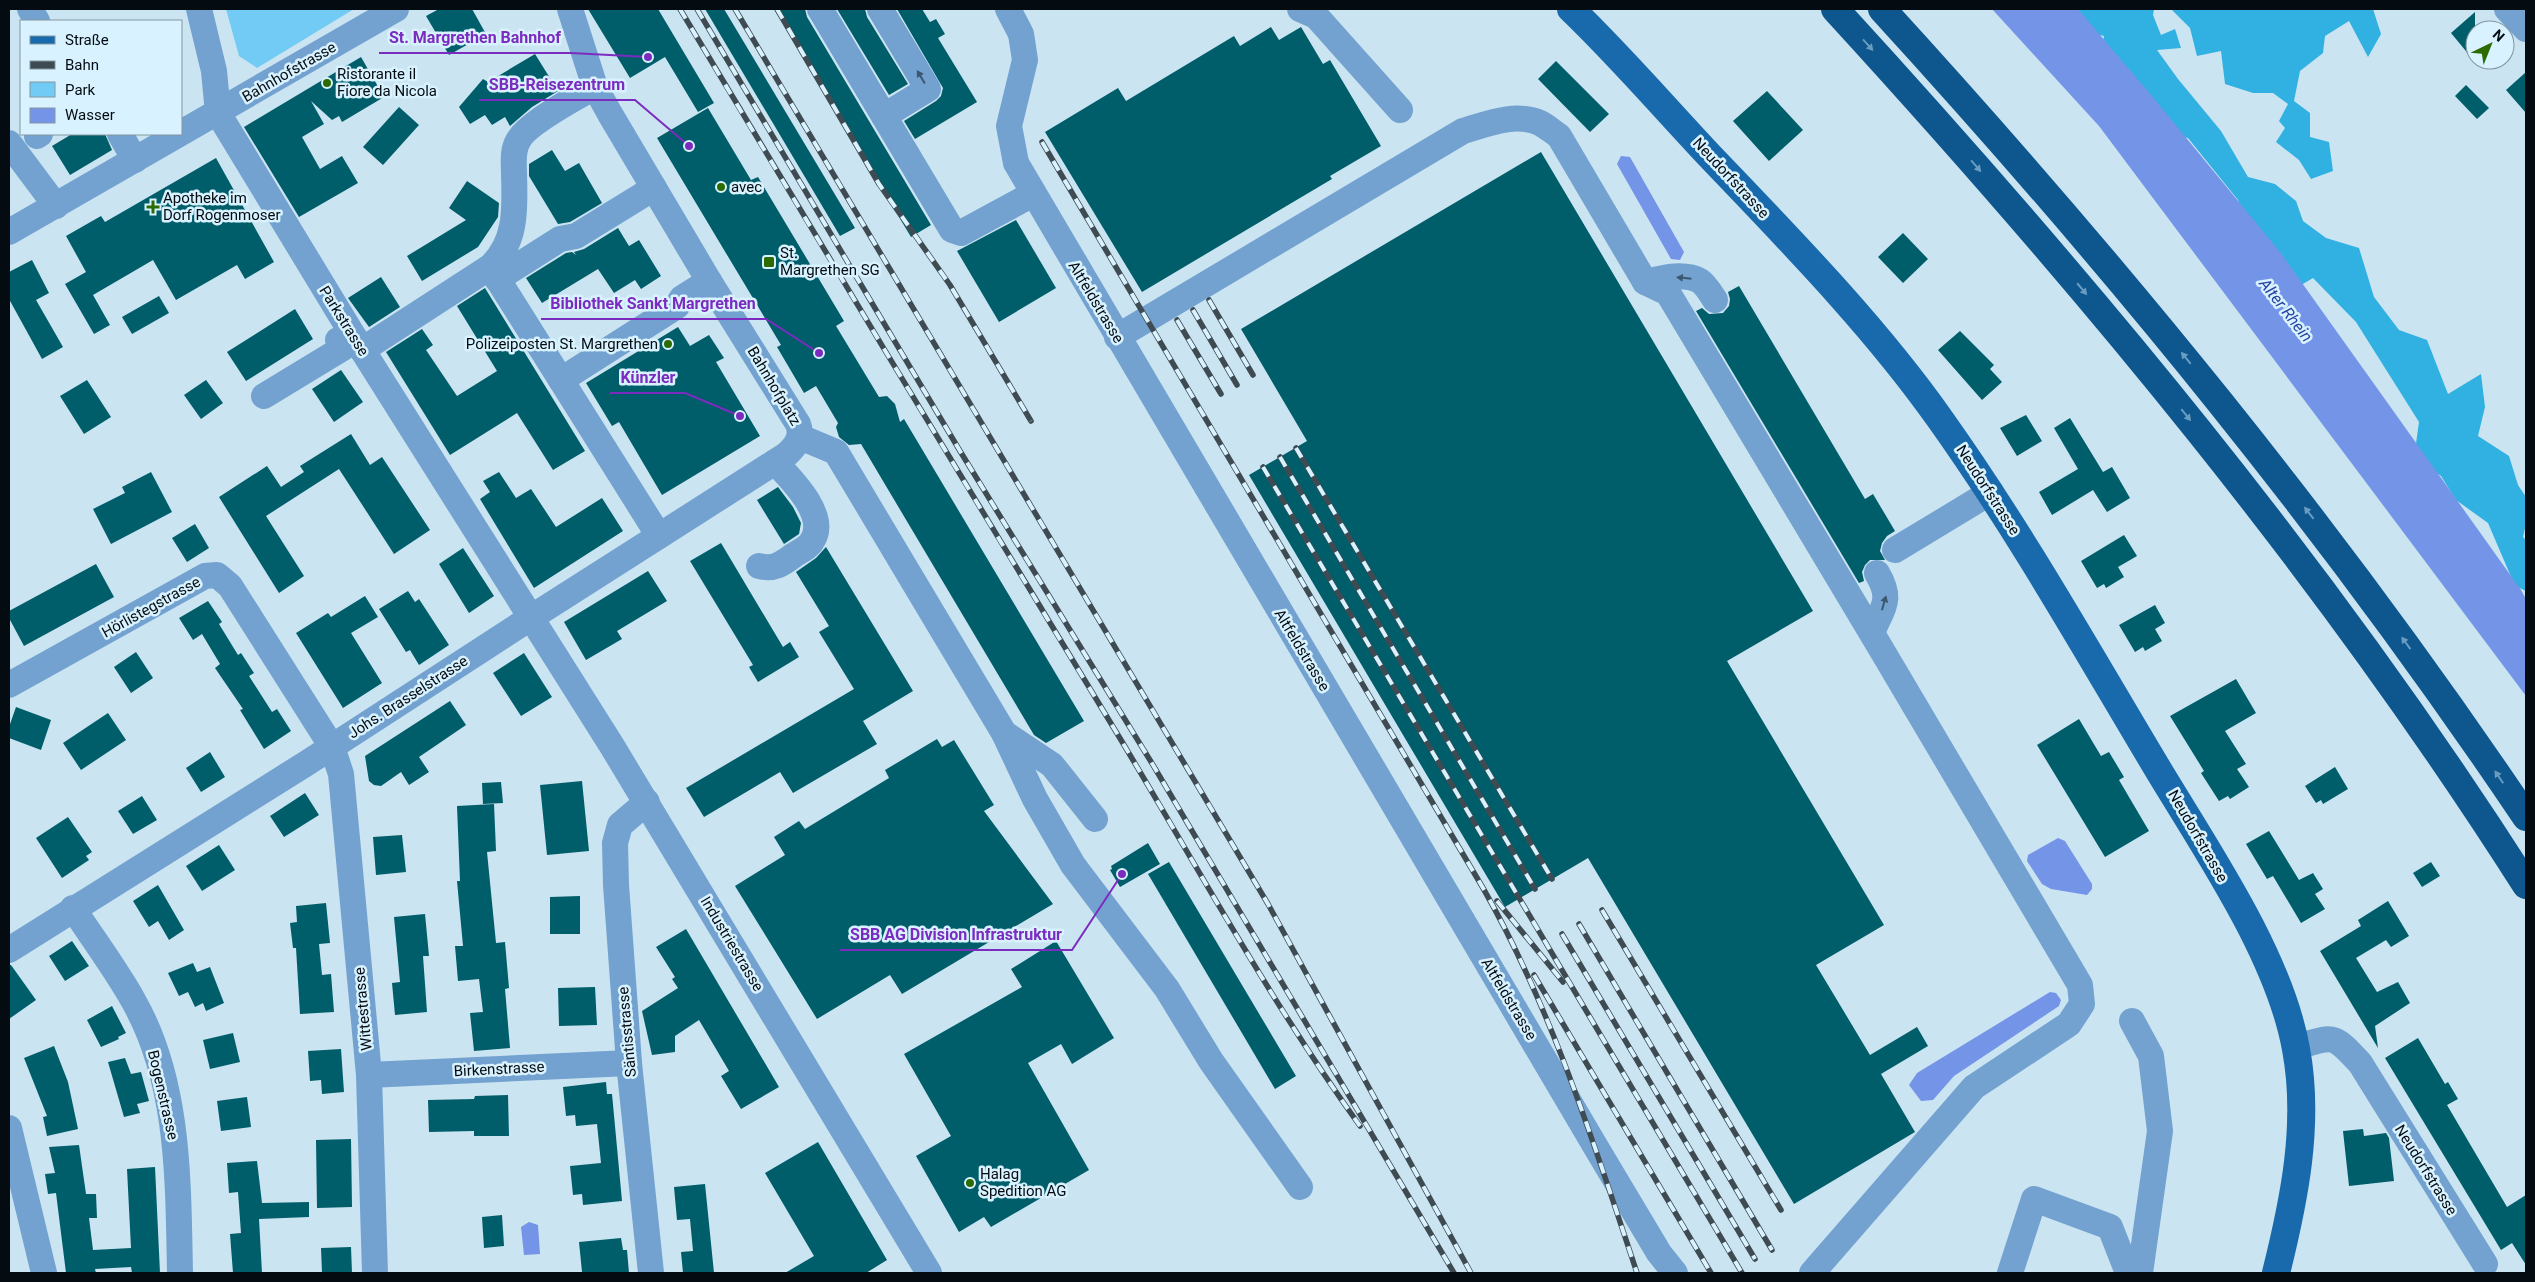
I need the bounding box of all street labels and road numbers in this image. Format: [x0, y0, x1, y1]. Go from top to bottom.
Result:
street label: Bahnhofstrasse [239, 38, 339, 106]
street label: Neudorfstrasse [1689, 134, 1773, 222]
street label: Altfeldstrasse [1064, 258, 1128, 346]
street label: Parkstrasse [315, 283, 373, 359]
street label: Bahnhofplatz [743, 343, 805, 429]
street label: Neudorfstrasse [1952, 442, 2024, 538]
street label: Hörlistegstrasse [99, 573, 203, 641]
street label: Altfeldstrasse [1270, 606, 1334, 694]
street label: Johs. Brasselstrasse [345, 652, 471, 742]
street label: Neudorfstrasse [2164, 787, 2232, 885]
street label: Industriestrasse [697, 893, 767, 995]
street label: Altfeldstrasse [1477, 955, 1541, 1043]
street label: Wittestrasse [350, 966, 376, 1052]
street label: Säntisstrasse [614, 986, 640, 1078]
street label: Bogenstrasse [144, 1048, 182, 1142]
street label: Birkenstrasse [453, 1058, 545, 1080]
street label: Neudorfstrasse [2391, 1121, 2461, 1219]

